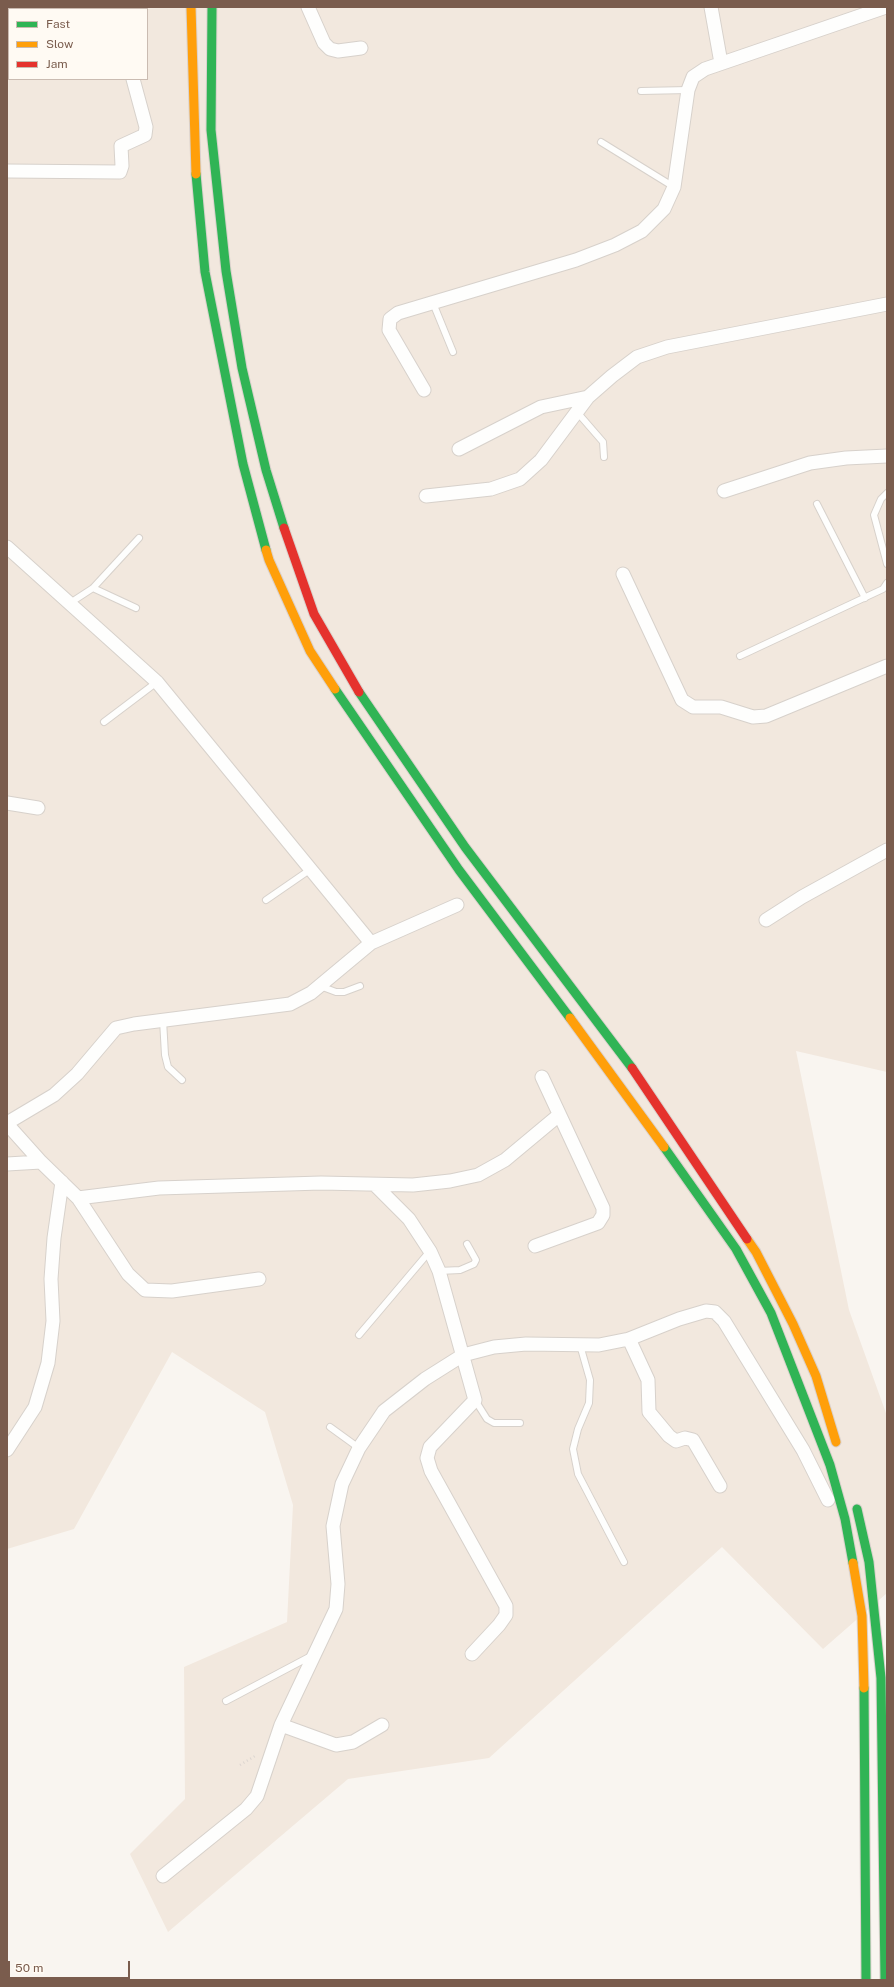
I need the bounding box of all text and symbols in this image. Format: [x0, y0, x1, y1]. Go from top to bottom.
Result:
legend [8, 8, 148, 80]
text: Fast [46, 17, 70, 31]
text: Slow [46, 37, 73, 51]
text: Jam [46, 57, 68, 71]
scale bar [10, 1953, 132, 1979]
text: 50 m [15, 1961, 43, 1975]

